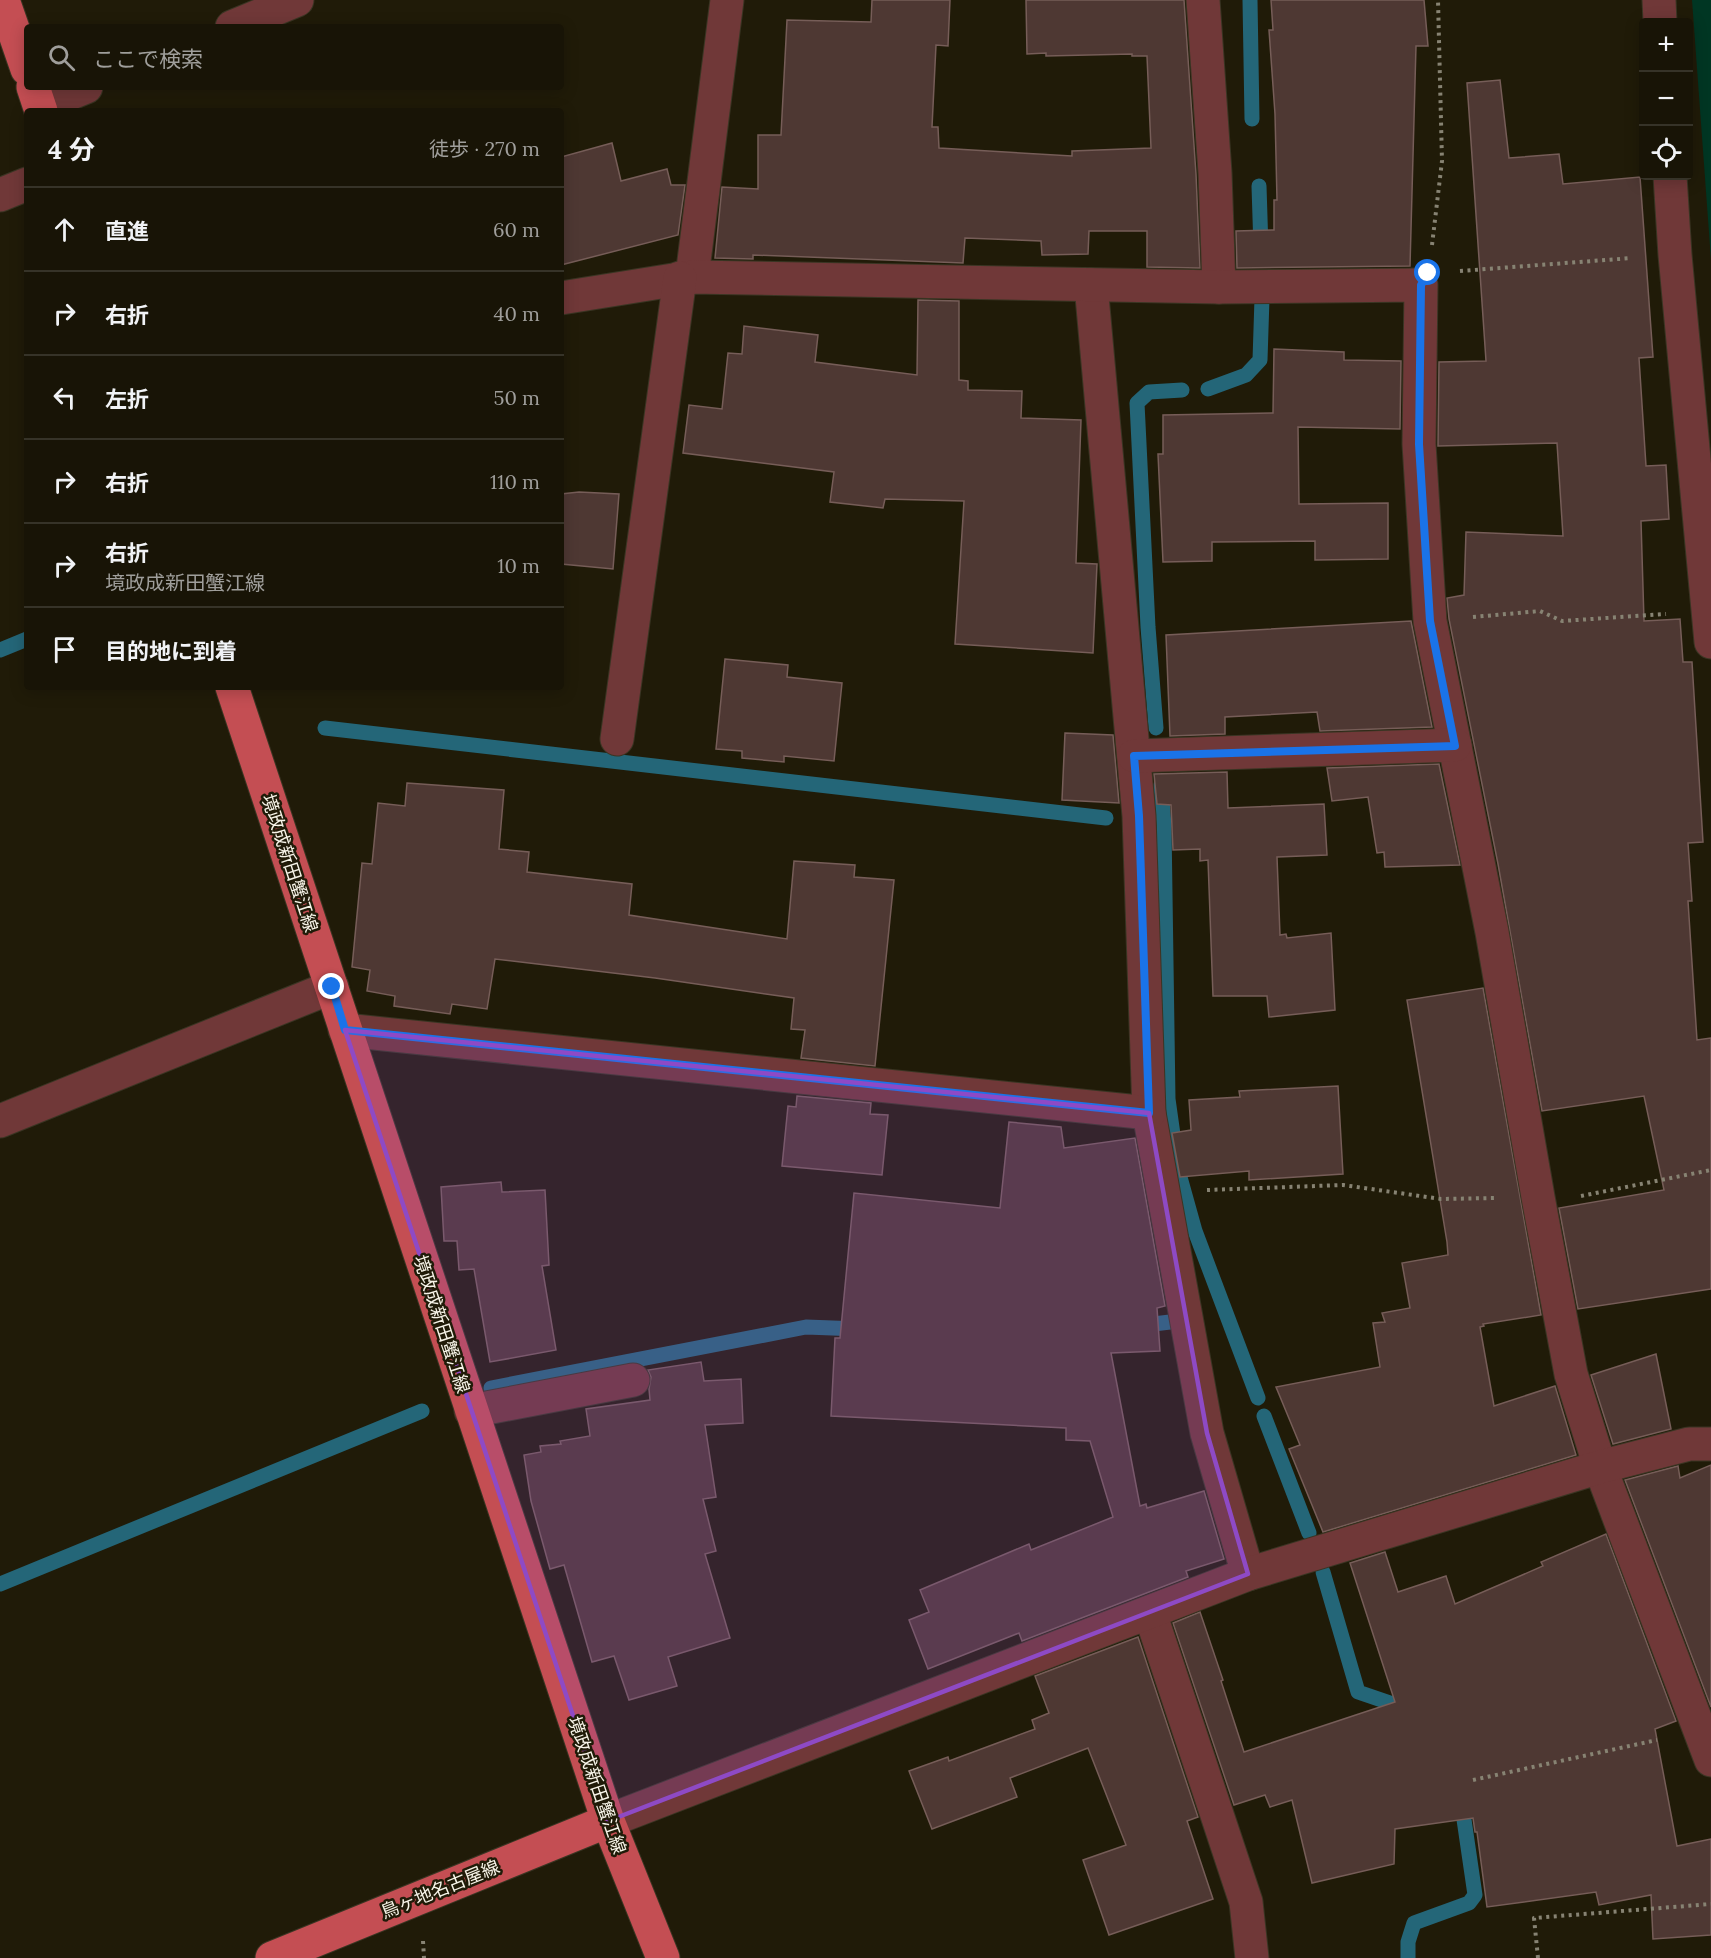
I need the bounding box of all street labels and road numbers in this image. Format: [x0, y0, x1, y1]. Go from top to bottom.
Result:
street label: 境政成新田蟹江線 [257, 791, 323, 935]
street label: 境政成新田蟹江線 [409, 1252, 475, 1396]
street label: 境政成新田蟹江線 [563, 1713, 631, 1857]
street label: 鳥ヶ地名古屋線 [377, 1855, 503, 1923]

